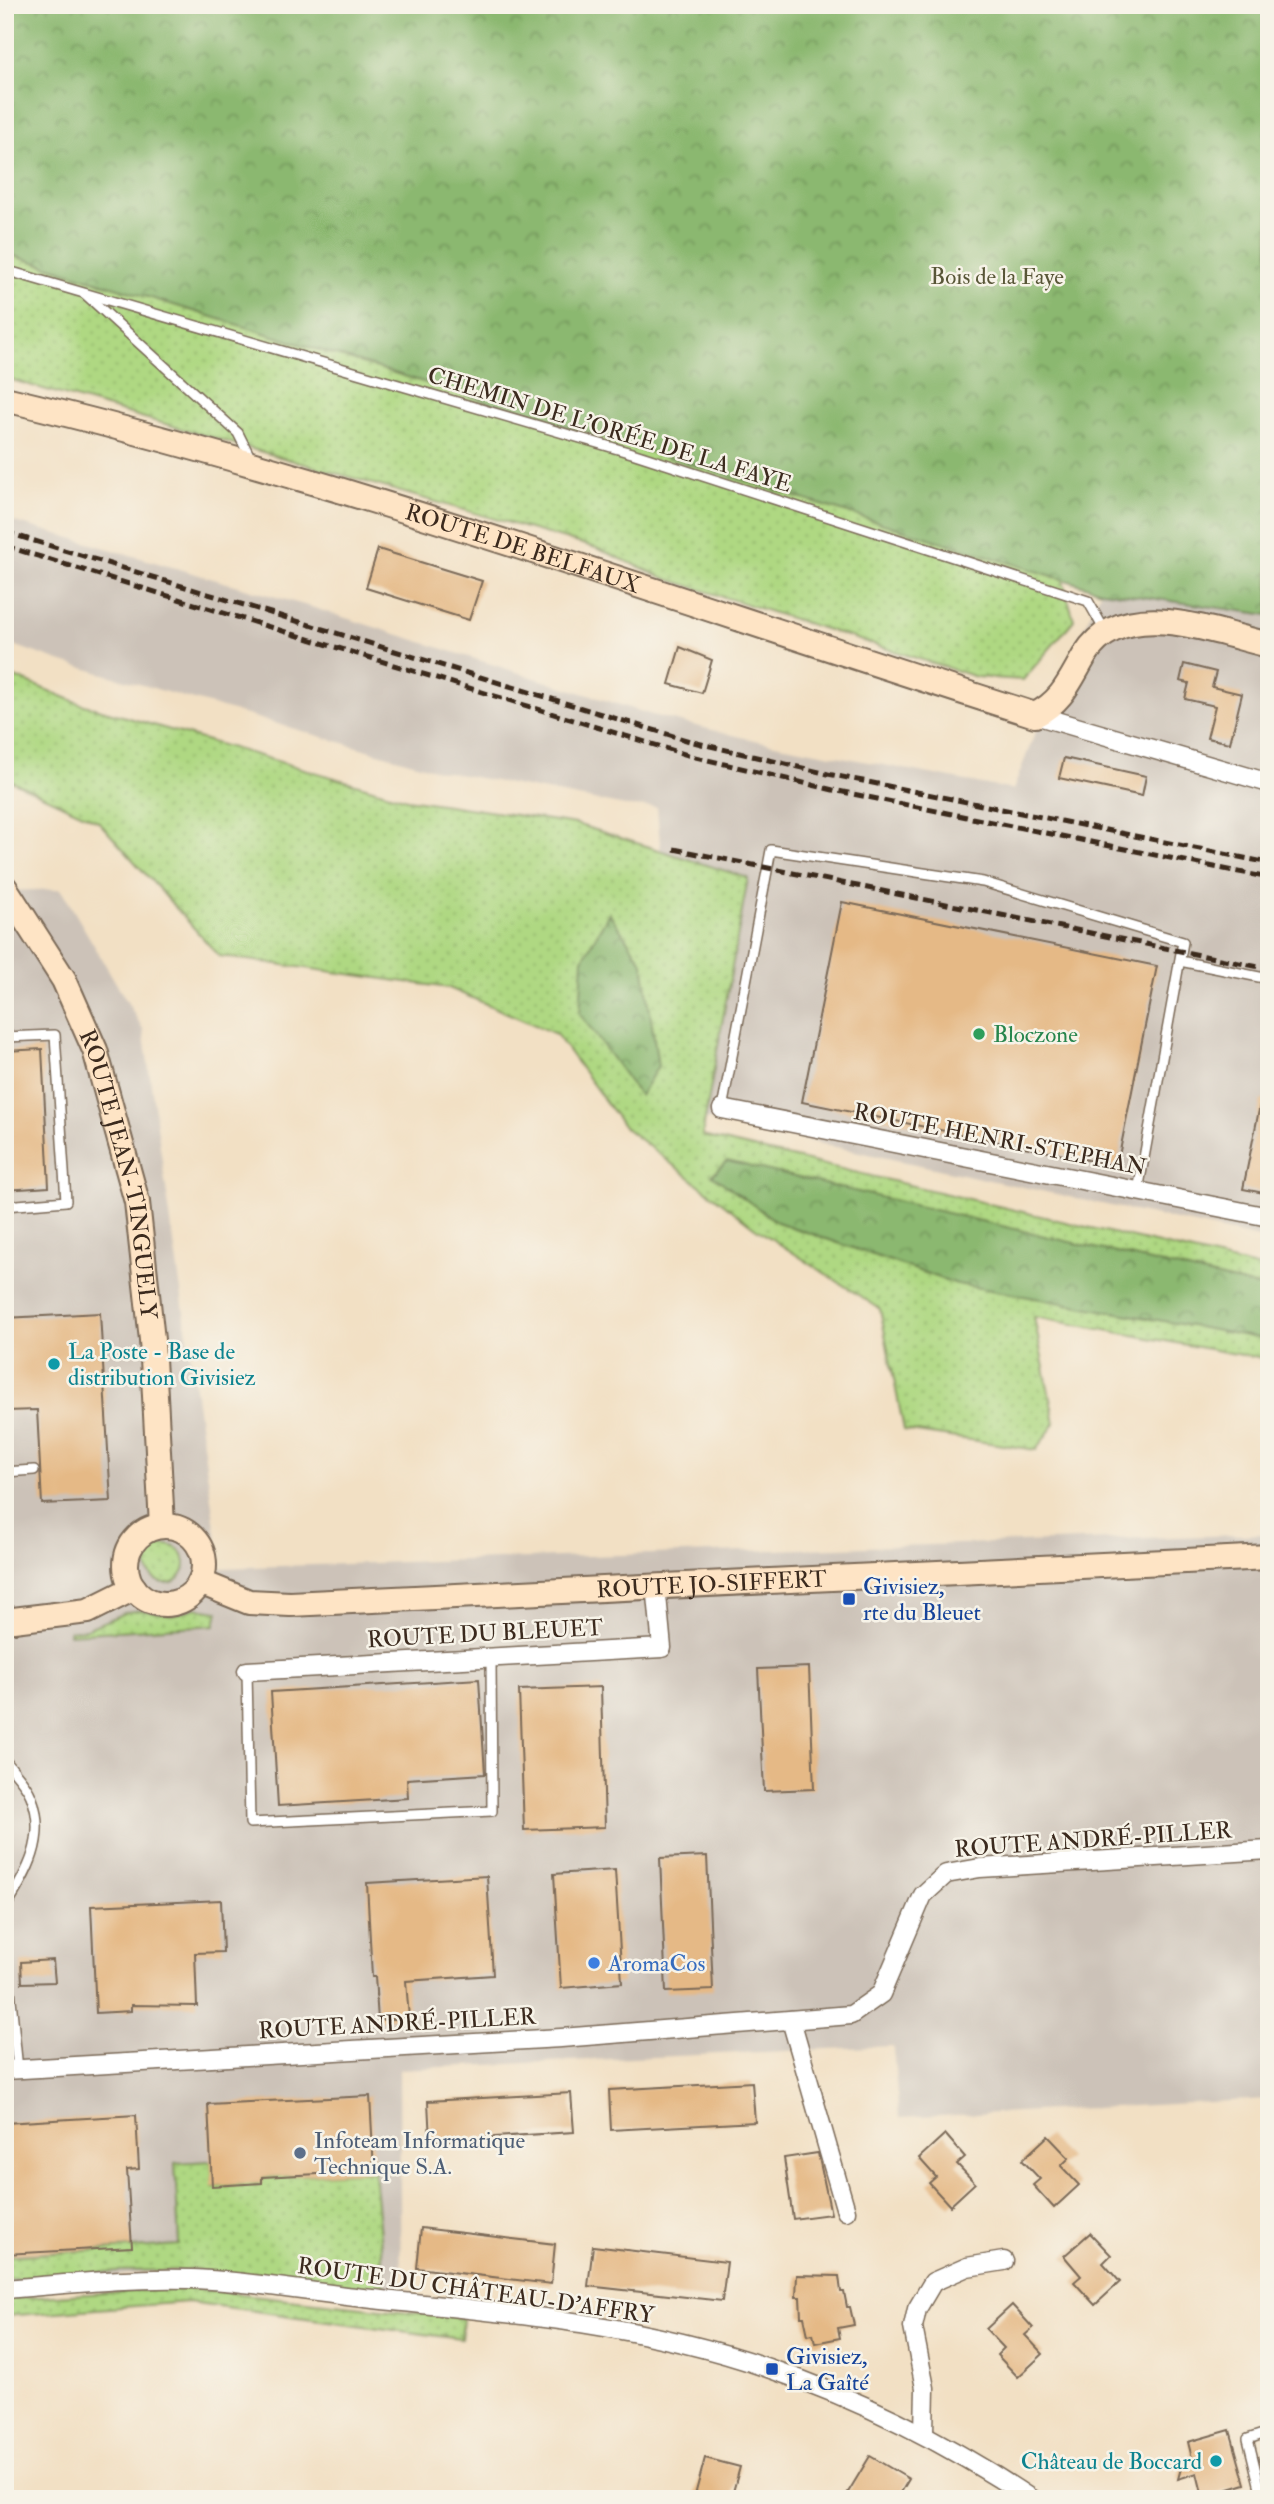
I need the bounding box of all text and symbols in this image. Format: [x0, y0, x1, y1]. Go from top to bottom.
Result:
park label: Bois de la Faye [930, 262, 1064, 291]
street label: CHEMIN DE L'ORÉE DE LA FAYE [424, 360, 795, 499]
street label: ROUTE DE BELFAUX [402, 497, 644, 600]
place label: Bloczone [993, 1020, 1078, 1049]
street label: ROUTE JEAN-TINGUELY [73, 1025, 164, 1322]
marker: Bloczone [971, 1026, 987, 1042]
street label: ROUTE HENRI-STEPHAN [851, 1097, 1149, 1182]
place label: La Poste - Base de distribution Givisiez [68, 1337, 256, 1392]
marker: La Poste - Base de distribution Givisiez [46, 1356, 62, 1372]
street label: ROUTE JO-SIFFERT [596, 1564, 827, 1604]
place label: Givisiez, rte du Bleuet [863, 1572, 981, 1627]
marker: Givisiez, rte du Bleuet [841, 1591, 857, 1607]
street label: ROUTE DU BLEUET [366, 1613, 604, 1654]
street label: ROUTE ANDRÉ-PILLER [953, 1815, 1233, 1864]
place label: AromaCos [607, 1949, 705, 1978]
marker: AromaCos [586, 1955, 602, 1971]
street label: ROUTE ANDRÉ-PILLER [258, 2002, 537, 2045]
place label: Infoteam Informatique Technique S.A. [314, 2126, 525, 2181]
marker: Infoteam Informatique Technique S.A. [292, 2145, 308, 2161]
street label: ROUTE DU CHÂTEAU-D'AFFRY [296, 2251, 657, 2330]
place label: Givisiez, La Gaîté [786, 2342, 869, 2397]
marker: Givisiez, La Gaîté [764, 2361, 780, 2377]
place label: Château de Boccard [1021, 2447, 1202, 2476]
marker: Château de Boccard [1208, 2453, 1224, 2469]

